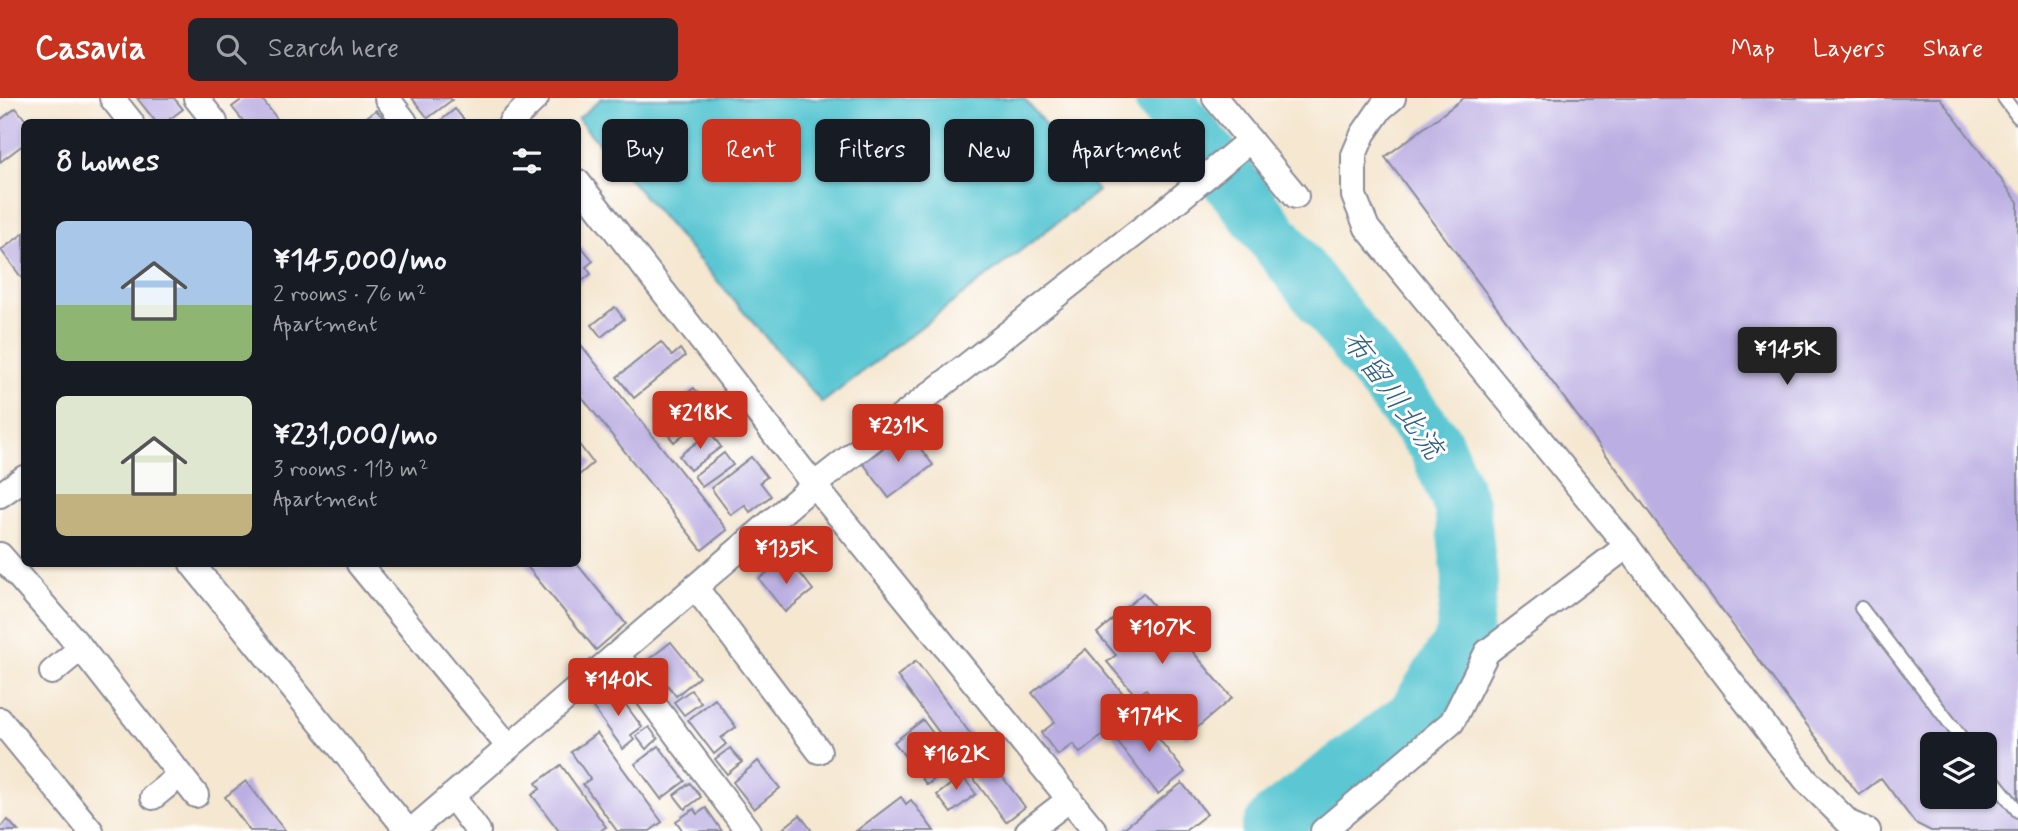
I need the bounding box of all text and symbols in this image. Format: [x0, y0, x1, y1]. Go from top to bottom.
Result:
search box [188, 18, 678, 81]
text: Casavia [35, 27, 146, 71]
icon: search [212, 30, 250, 68]
text: Search here [268, 32, 399, 66]
text: Map [1731, 34, 1775, 65]
text: Layers [1813, 34, 1885, 65]
text: Share [1923, 34, 1983, 65]
chip: Buy [602, 119, 688, 182]
chip: Rent [702, 119, 801, 182]
chip: Filters [815, 119, 930, 182]
chip: New [944, 119, 1034, 182]
chip: Apartment [1048, 119, 1205, 182]
text: 8 homes [56, 142, 159, 181]
icon: filters [508, 142, 546, 180]
text: ¥145,000/mo [273, 241, 447, 280]
icon: home [112, 249, 196, 333]
text: 2 rooms · 76 m² [273, 280, 426, 310]
text: Apartment [273, 310, 378, 340]
water label: 布留川北流 [1332, 323, 1453, 469]
pin: ¥145K [1738, 328, 1836, 387]
text: ¥145K [1754, 335, 1820, 365]
pin: ¥218K [651, 392, 749, 451]
text: ¥218K [668, 399, 732, 429]
pin: ¥231K [849, 404, 947, 464]
text: ¥231K [868, 412, 928, 442]
text: ¥231,000/mo [273, 416, 438, 455]
icon: home [112, 424, 196, 508]
text: 3 rooms · 113 m² [273, 455, 428, 485]
text: Apartment [273, 485, 378, 515]
pin: ¥135K [737, 526, 835, 586]
text: ¥135K [755, 534, 817, 564]
pin: ¥107K [1113, 606, 1211, 666]
text: ¥107K [1129, 614, 1195, 644]
pin: ¥140K [569, 658, 667, 718]
text: ¥140K [584, 666, 652, 696]
pin: ¥174K [1100, 694, 1198, 754]
text: ¥174K [1117, 702, 1181, 732]
pin: ¥162K [907, 732, 1005, 792]
map controls [1920, 732, 1997, 809]
button: layers [1920, 732, 1997, 809]
text: ¥162K [923, 740, 989, 770]

